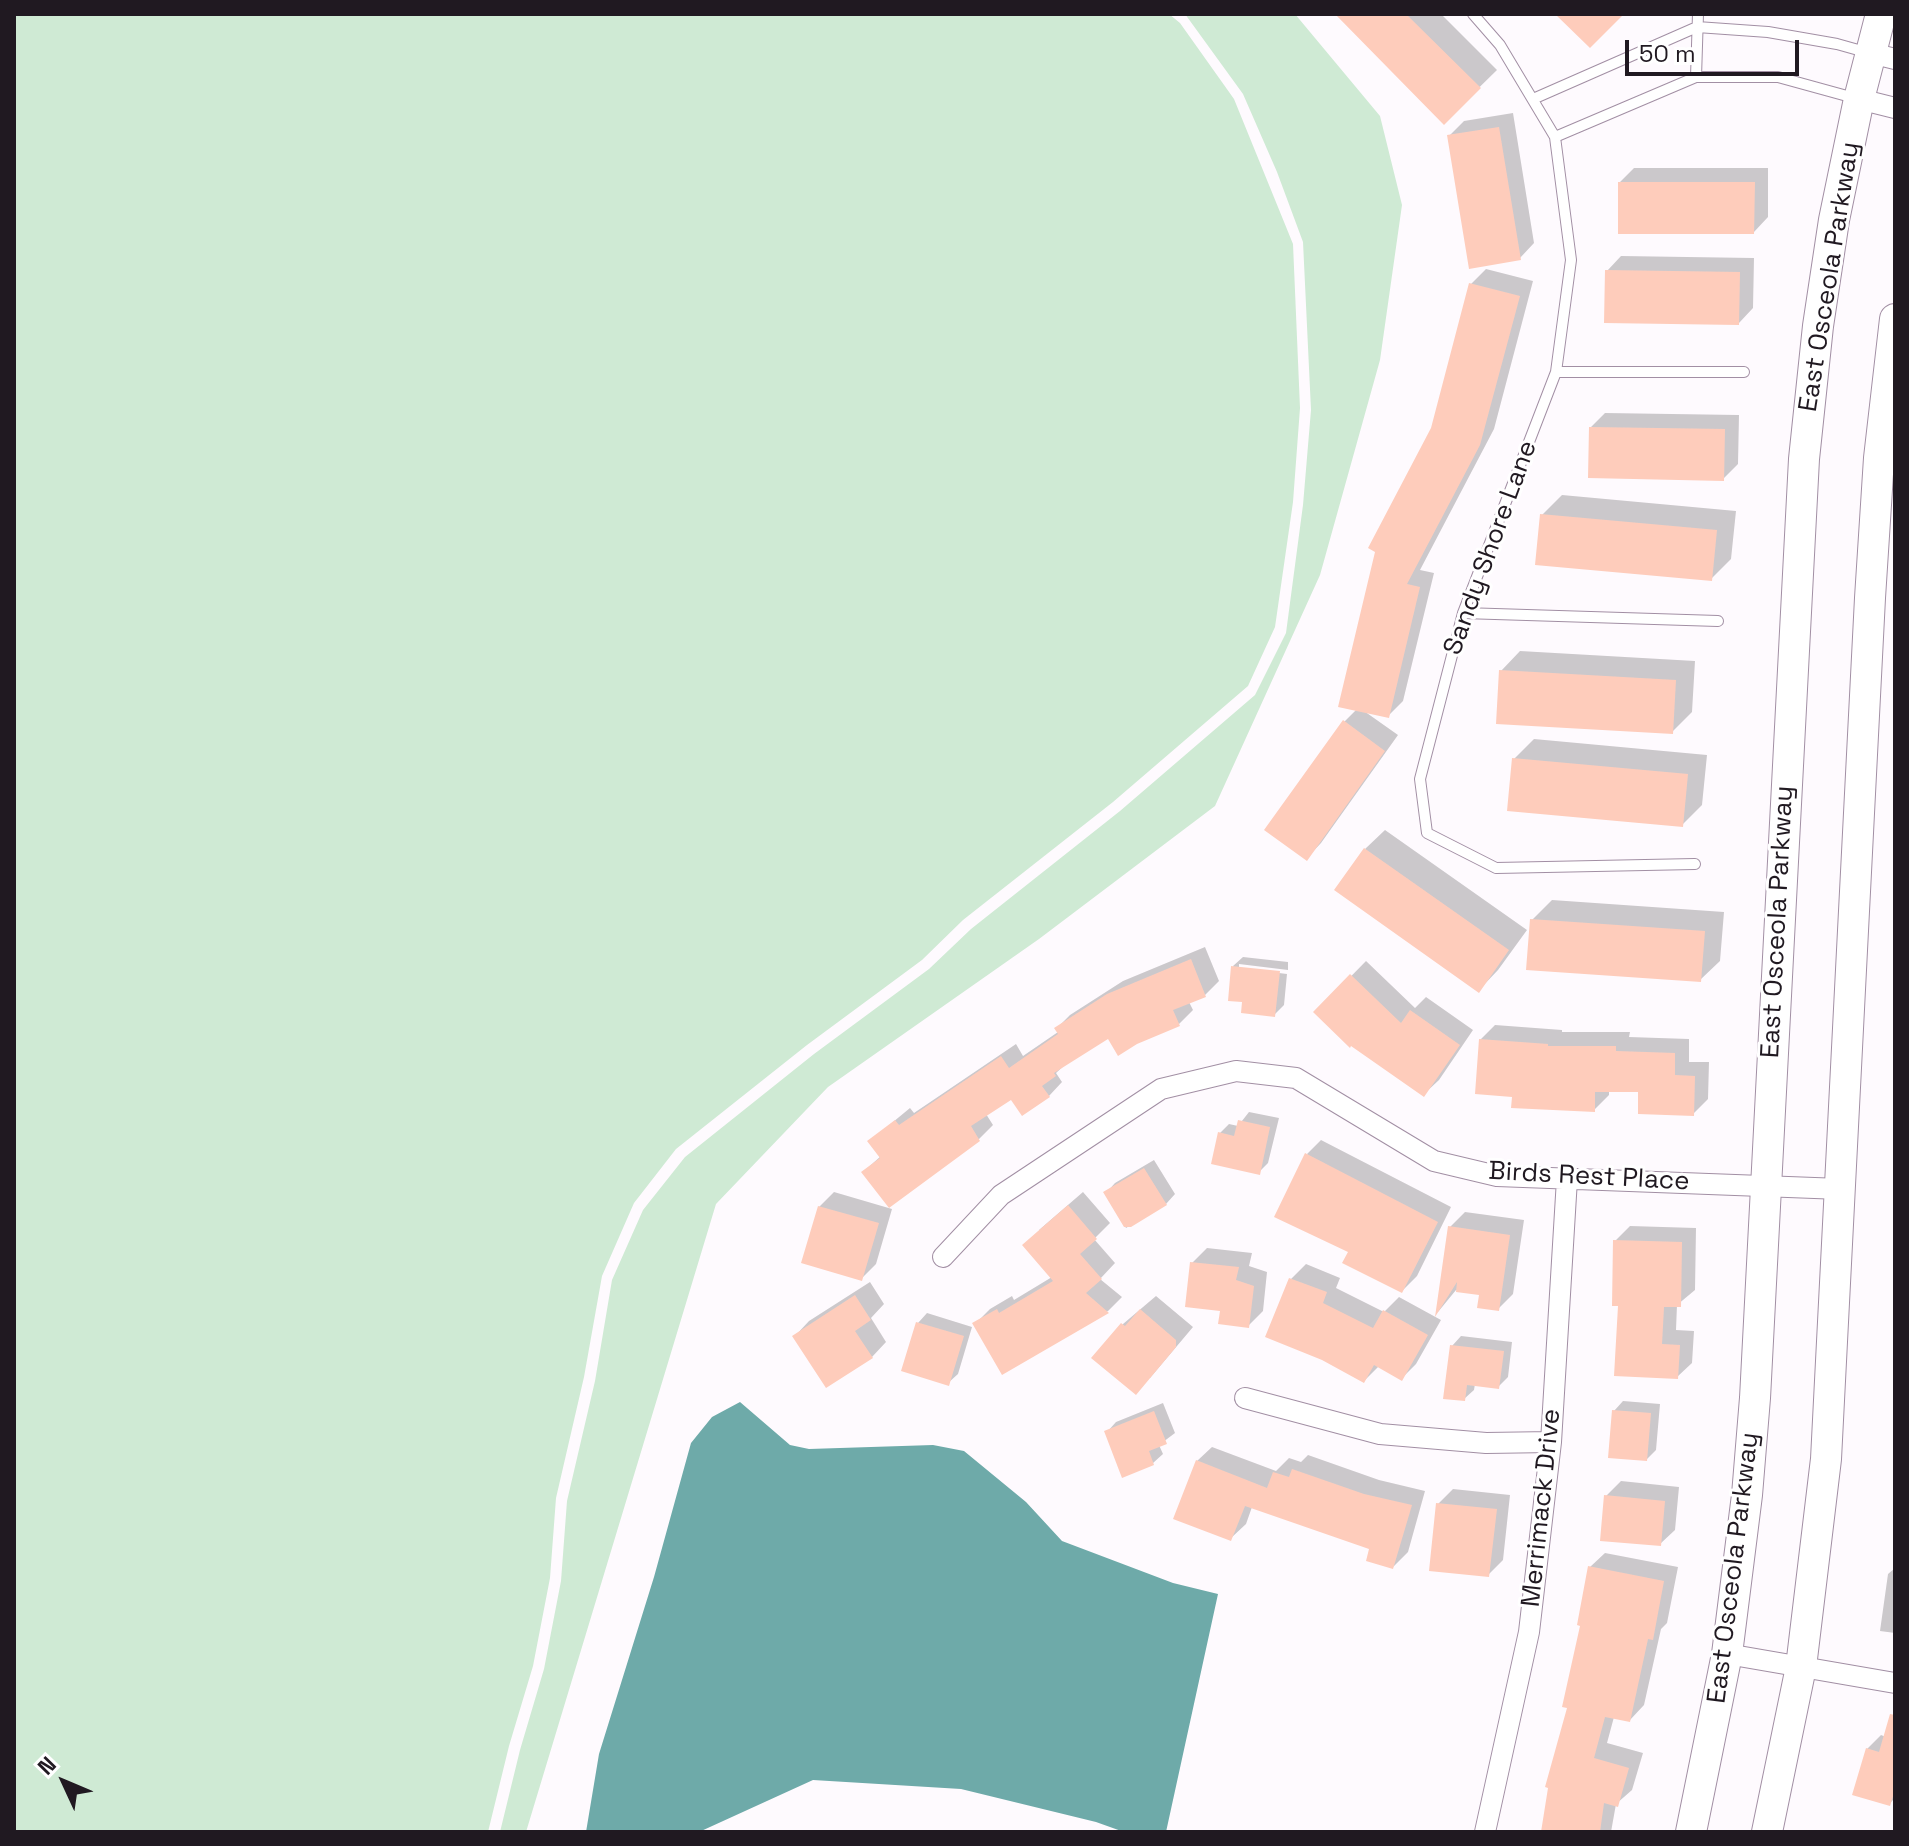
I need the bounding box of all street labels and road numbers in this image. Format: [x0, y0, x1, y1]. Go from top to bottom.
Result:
street label: East Osceola Parkway [1793, 140, 1867, 414]
street label: Sandy Shore Lane [1438, 436, 1544, 660]
street label: East Osceola Parkway [1755, 785, 1801, 1059]
street label: Birds Rest Place [1488, 1156, 1690, 1198]
street label: Merrimack Drive [1516, 1407, 1568, 1609]
street label: East Osceola Parkway [1702, 1431, 1766, 1705]

